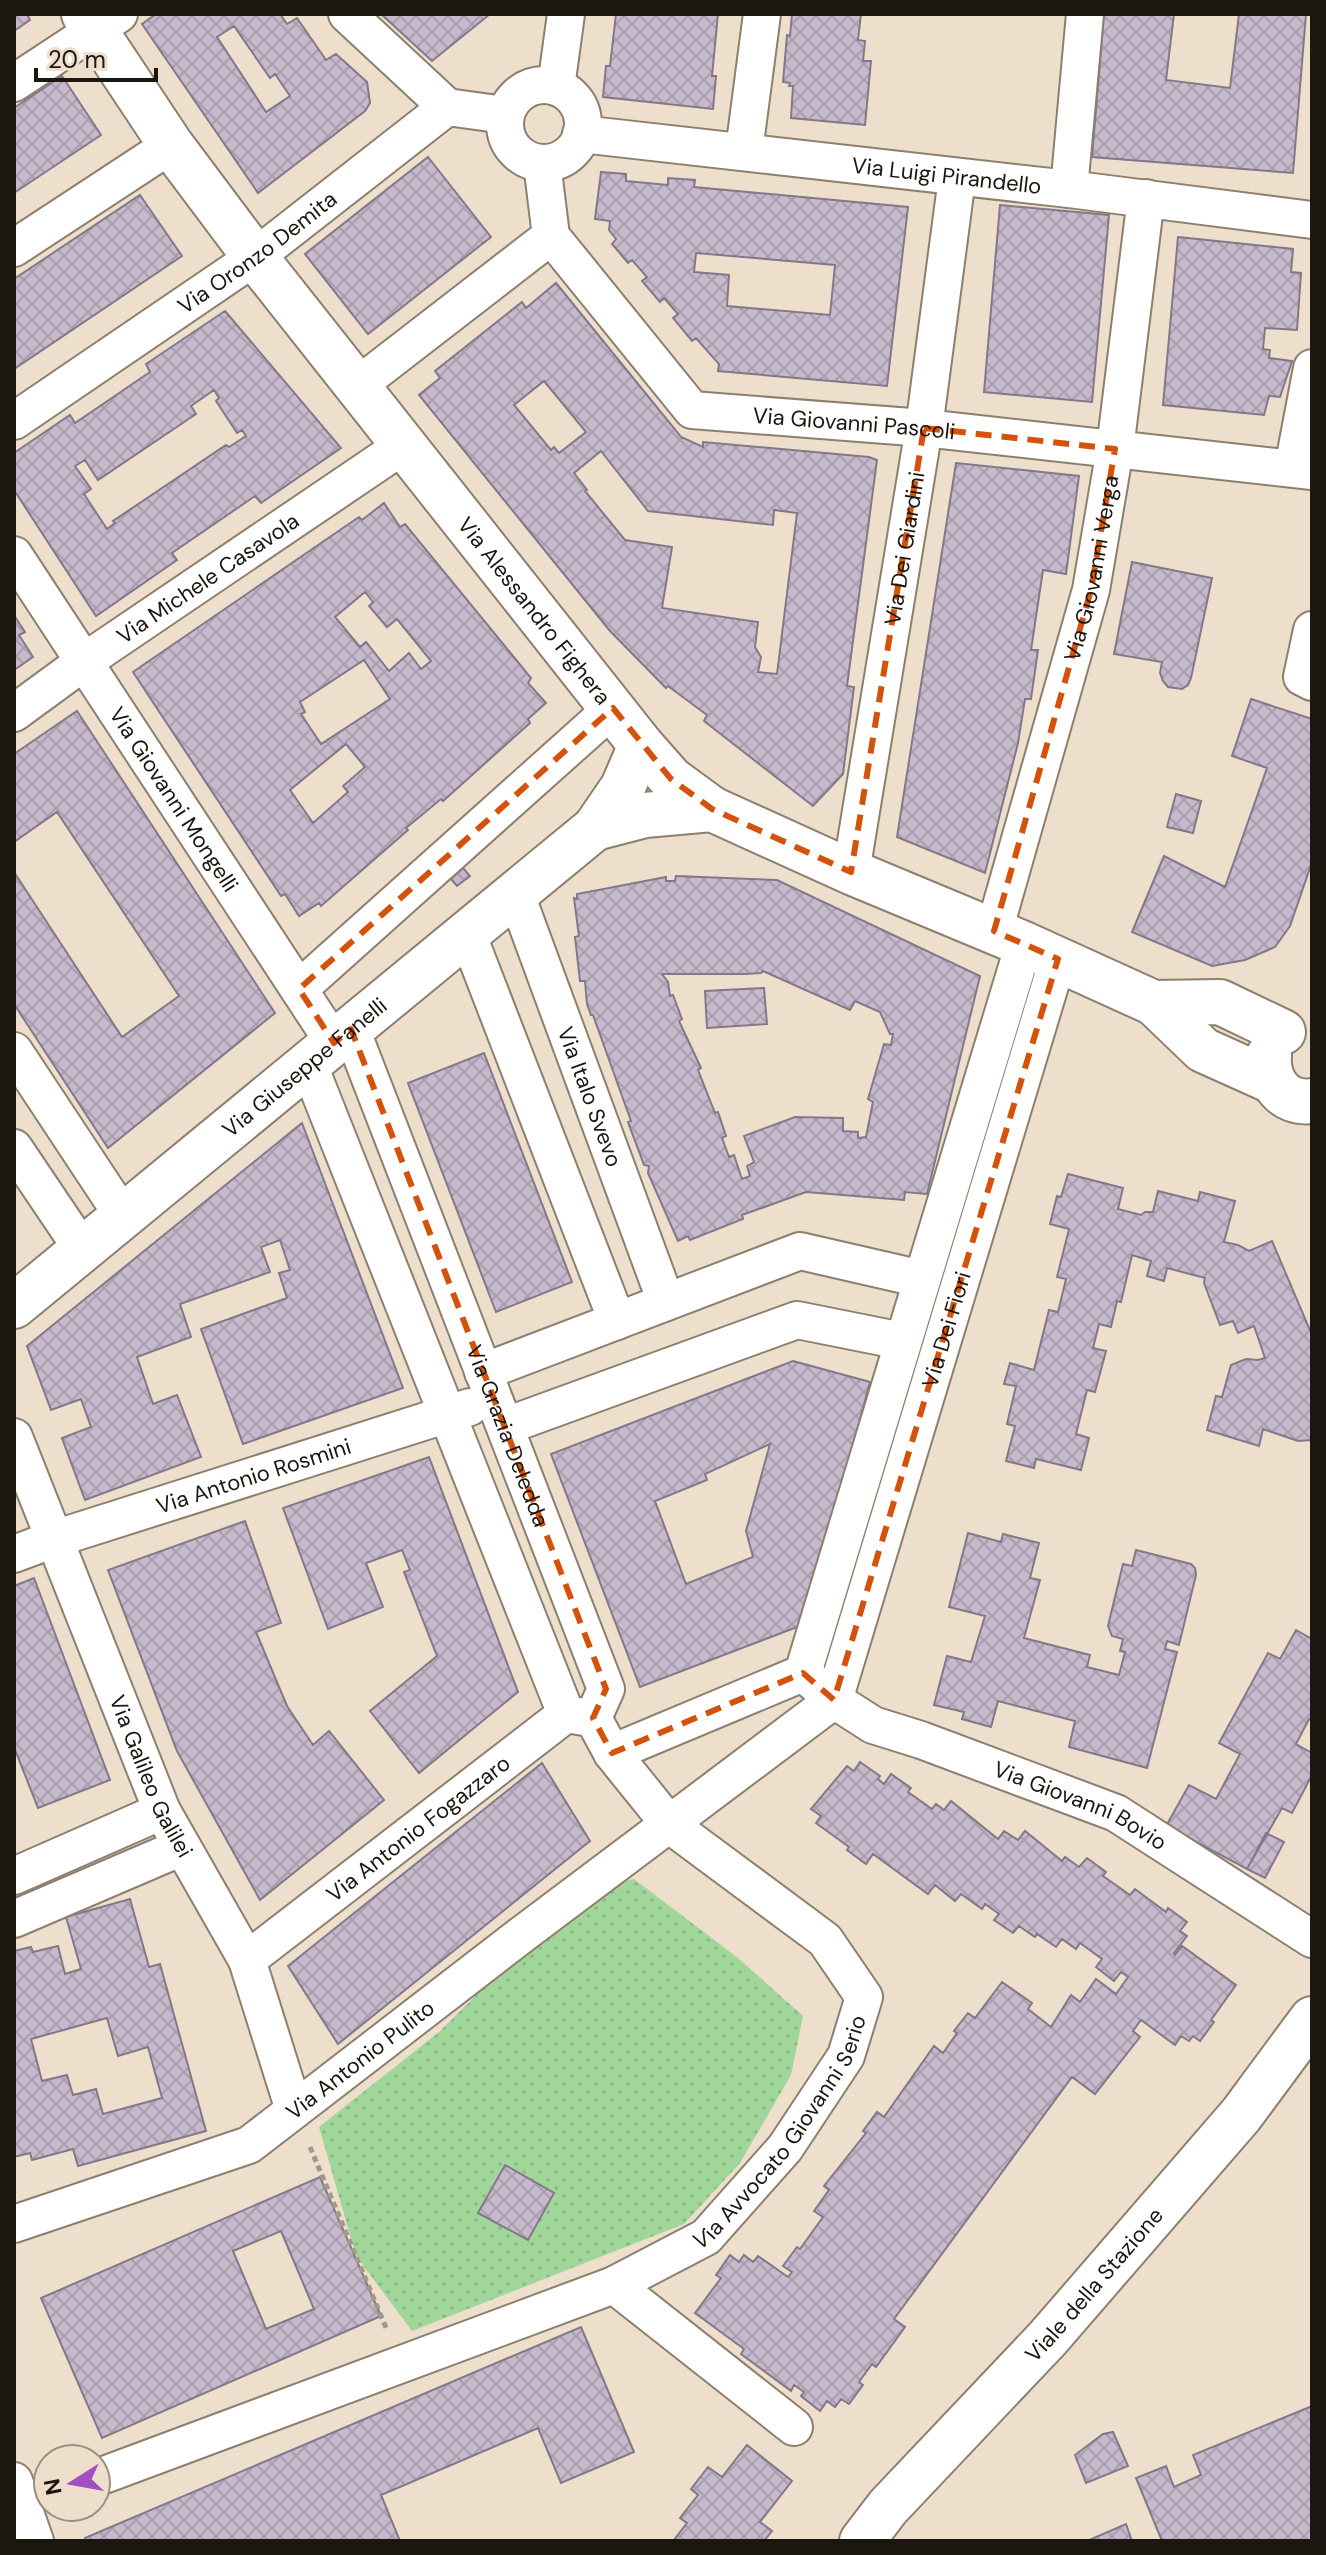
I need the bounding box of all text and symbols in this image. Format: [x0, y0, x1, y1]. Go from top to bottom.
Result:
scale bar [36, 32, 156, 82]
text: 20 m [48, 44, 106, 75]
street label: Via Luigi Pirandello [850, 151, 1043, 201]
street label: Via Oronzo Demita [172, 185, 343, 320]
street label: Via Giovanni Pascoli [752, 401, 957, 446]
street label: Via Dei Giardini [878, 469, 932, 627]
street label: Via Giovanni Verga [1057, 473, 1125, 665]
street label: Via Michele Casavola [111, 506, 305, 650]
street label: Via Alessandro Fighera [451, 511, 617, 711]
street label: Via Giovanni Mongelli [103, 701, 245, 897]
street label: Via Giuseppe Fanelli [216, 991, 393, 1144]
street label: Via Italo Svevo [551, 1023, 629, 1171]
street label: Via Dei Fiori [915, 1268, 978, 1391]
street label: Via Grazia Deledda [459, 1341, 556, 1531]
street label: Via Antonio Rosmini [153, 1432, 355, 1521]
street label: Via Galileo Galilei [103, 1691, 199, 1863]
street label: Via Antonio Fogazzaro [321, 1749, 516, 1908]
street label: Via Giovanni Bovio [990, 1755, 1172, 1857]
street label: Via Antonio Pulito [280, 1993, 440, 2126]
street label: Via Avvocato Giovanni Serio [688, 2012, 873, 2256]
street label: Viale della Stazione [1019, 2201, 1170, 2368]
north arrow [32, 2443, 112, 2523]
text: N [37, 2476, 69, 2497]

